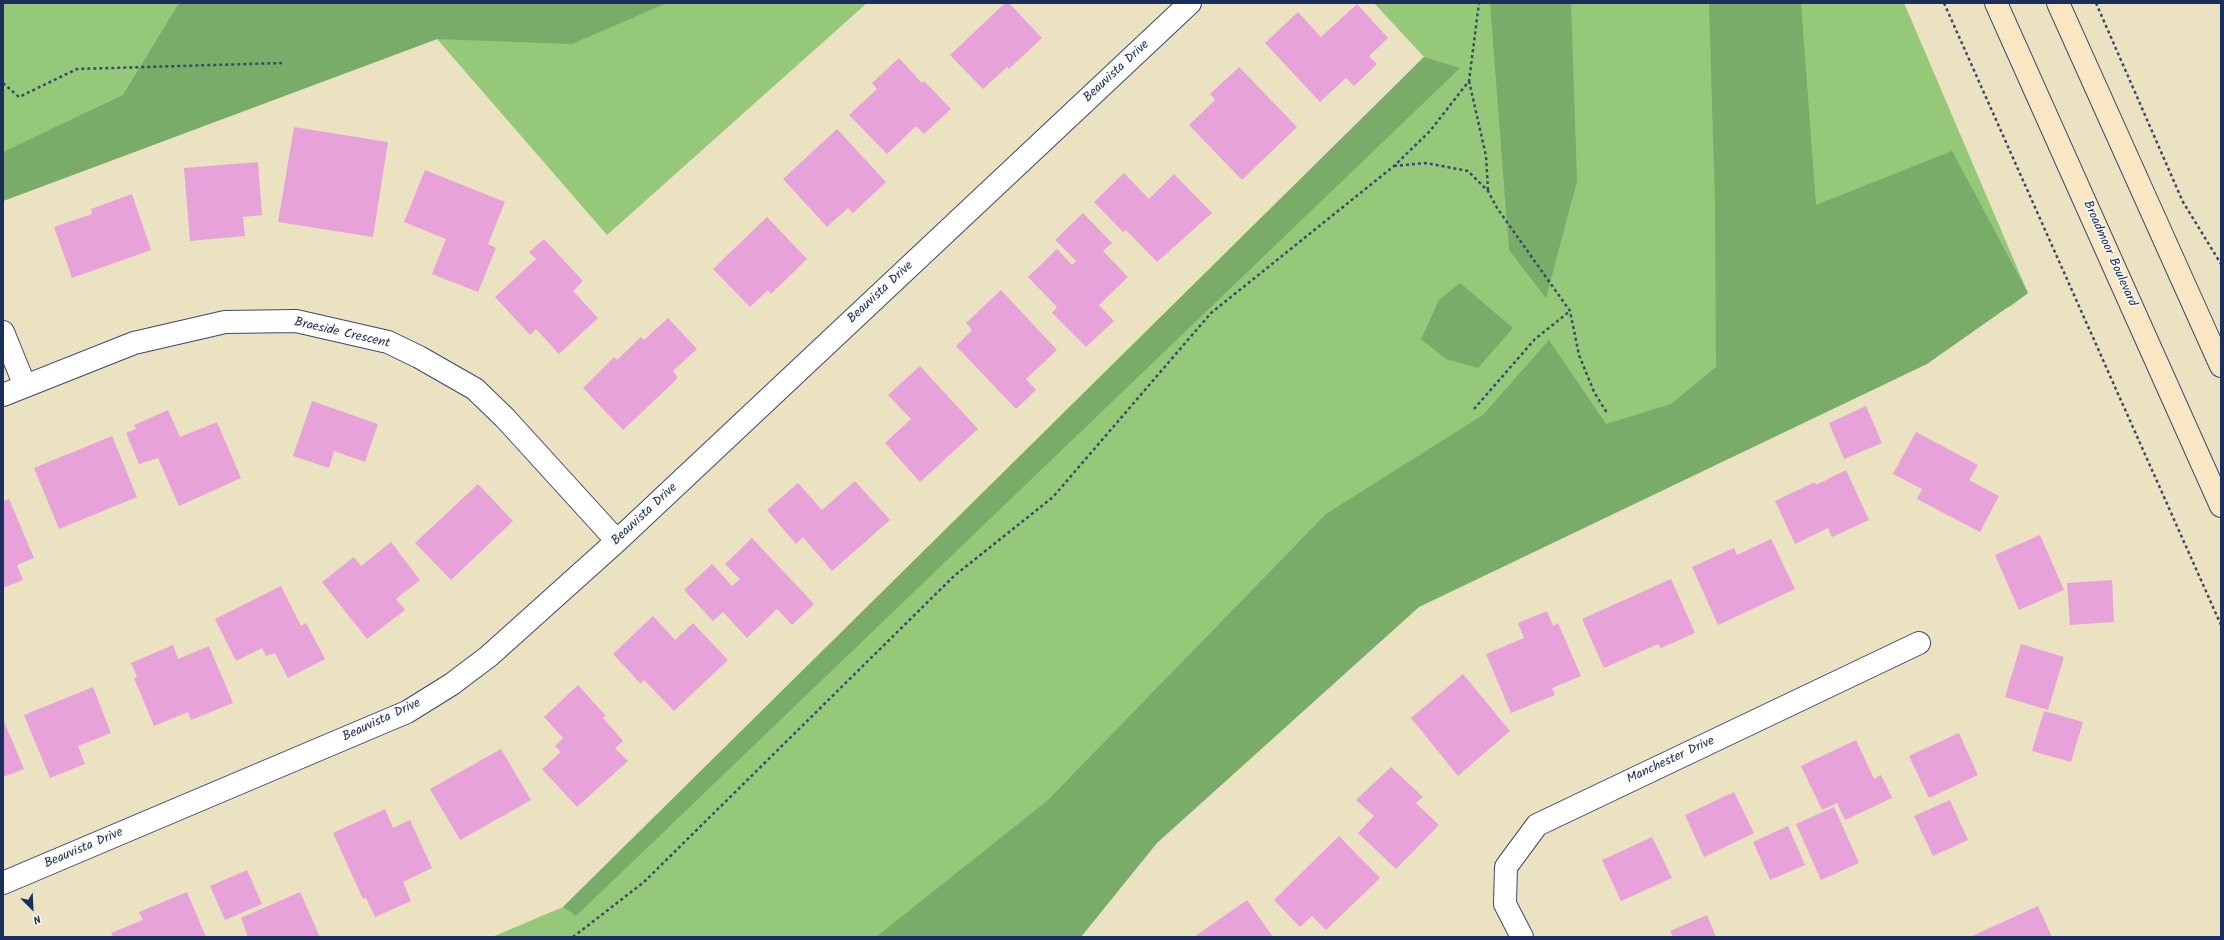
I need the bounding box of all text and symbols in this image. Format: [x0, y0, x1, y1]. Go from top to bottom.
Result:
street label: Beauvista Drive [1081, 38, 1153, 106]
street label: Broadmoor Boulevard [2079, 199, 2139, 309]
street label: Beauvista Drive [845, 259, 917, 327]
street label: Braeside Crescent [293, 315, 391, 353]
street label: Beauvista Drive [609, 481, 681, 549]
street label: Beauvista Drive [341, 696, 423, 746]
street label: Manchester Drive [1625, 734, 1717, 788]
street label: Beauvista Drive [42, 825, 126, 873]
north arrow [12, 888, 52, 928]
text: N [30, 909, 44, 929]

